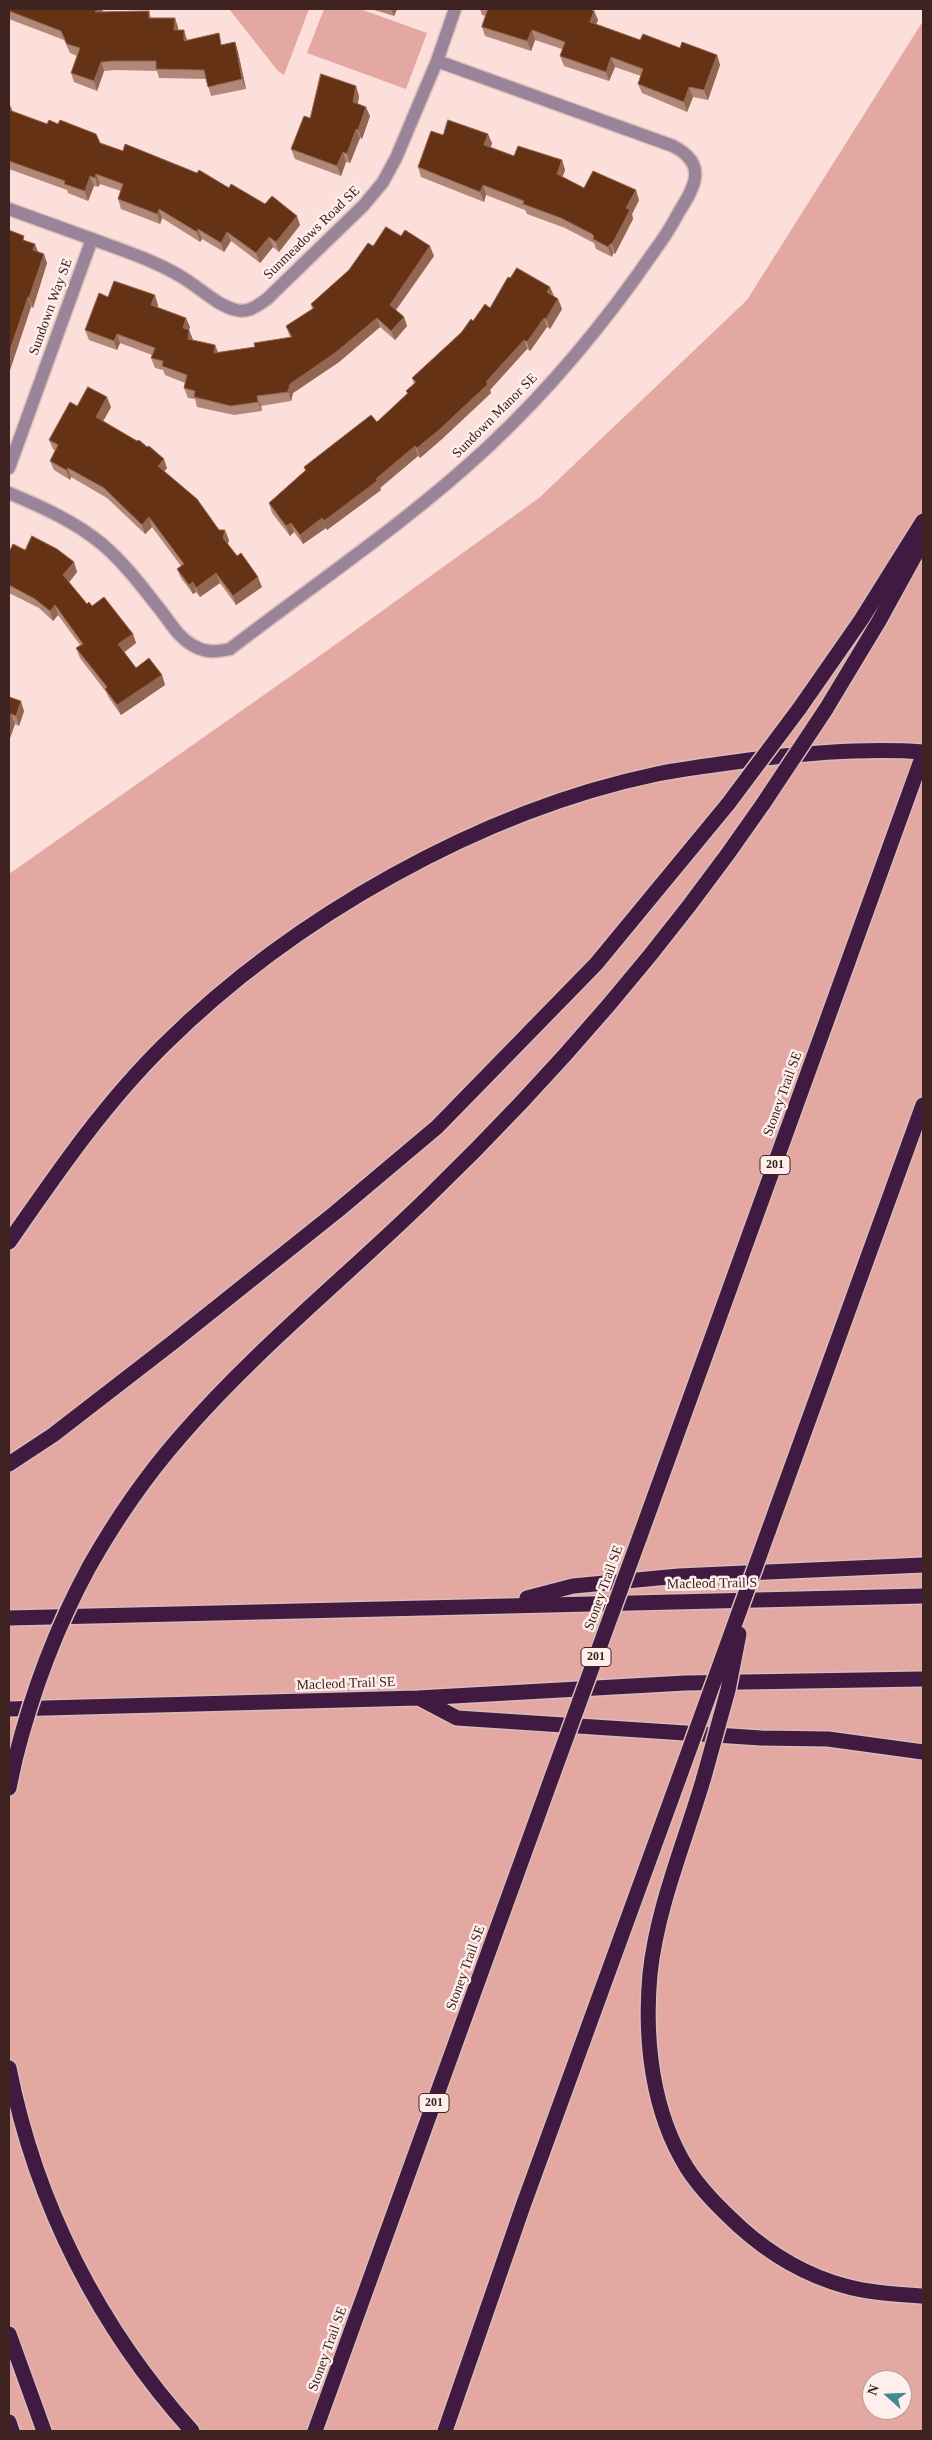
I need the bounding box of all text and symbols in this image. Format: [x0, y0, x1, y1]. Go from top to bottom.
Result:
street label: Sunmeadows Road SE [260, 183, 364, 283]
street label: Sundown Way SE [26, 256, 76, 358]
street label: Sundown Manor SE [449, 370, 541, 462]
street label: Stoney Trail SE [760, 1049, 806, 1139]
road number: 201 [760, 1156, 790, 1174]
street label: Stoney Trail SE [581, 1543, 627, 1633]
street label: Macleod Trail S [667, 1575, 757, 1593]
road number: 201 [581, 1648, 611, 1666]
street label: Macleod Trail SE [296, 1674, 396, 1694]
street label: Stoney Trail SE [443, 1923, 489, 2013]
road number: 201 [419, 2094, 449, 2112]
street label: Stoney Trail SE [305, 2304, 351, 2394]
north arrow [862, 2370, 912, 2420]
text: N [865, 2383, 882, 2397]

